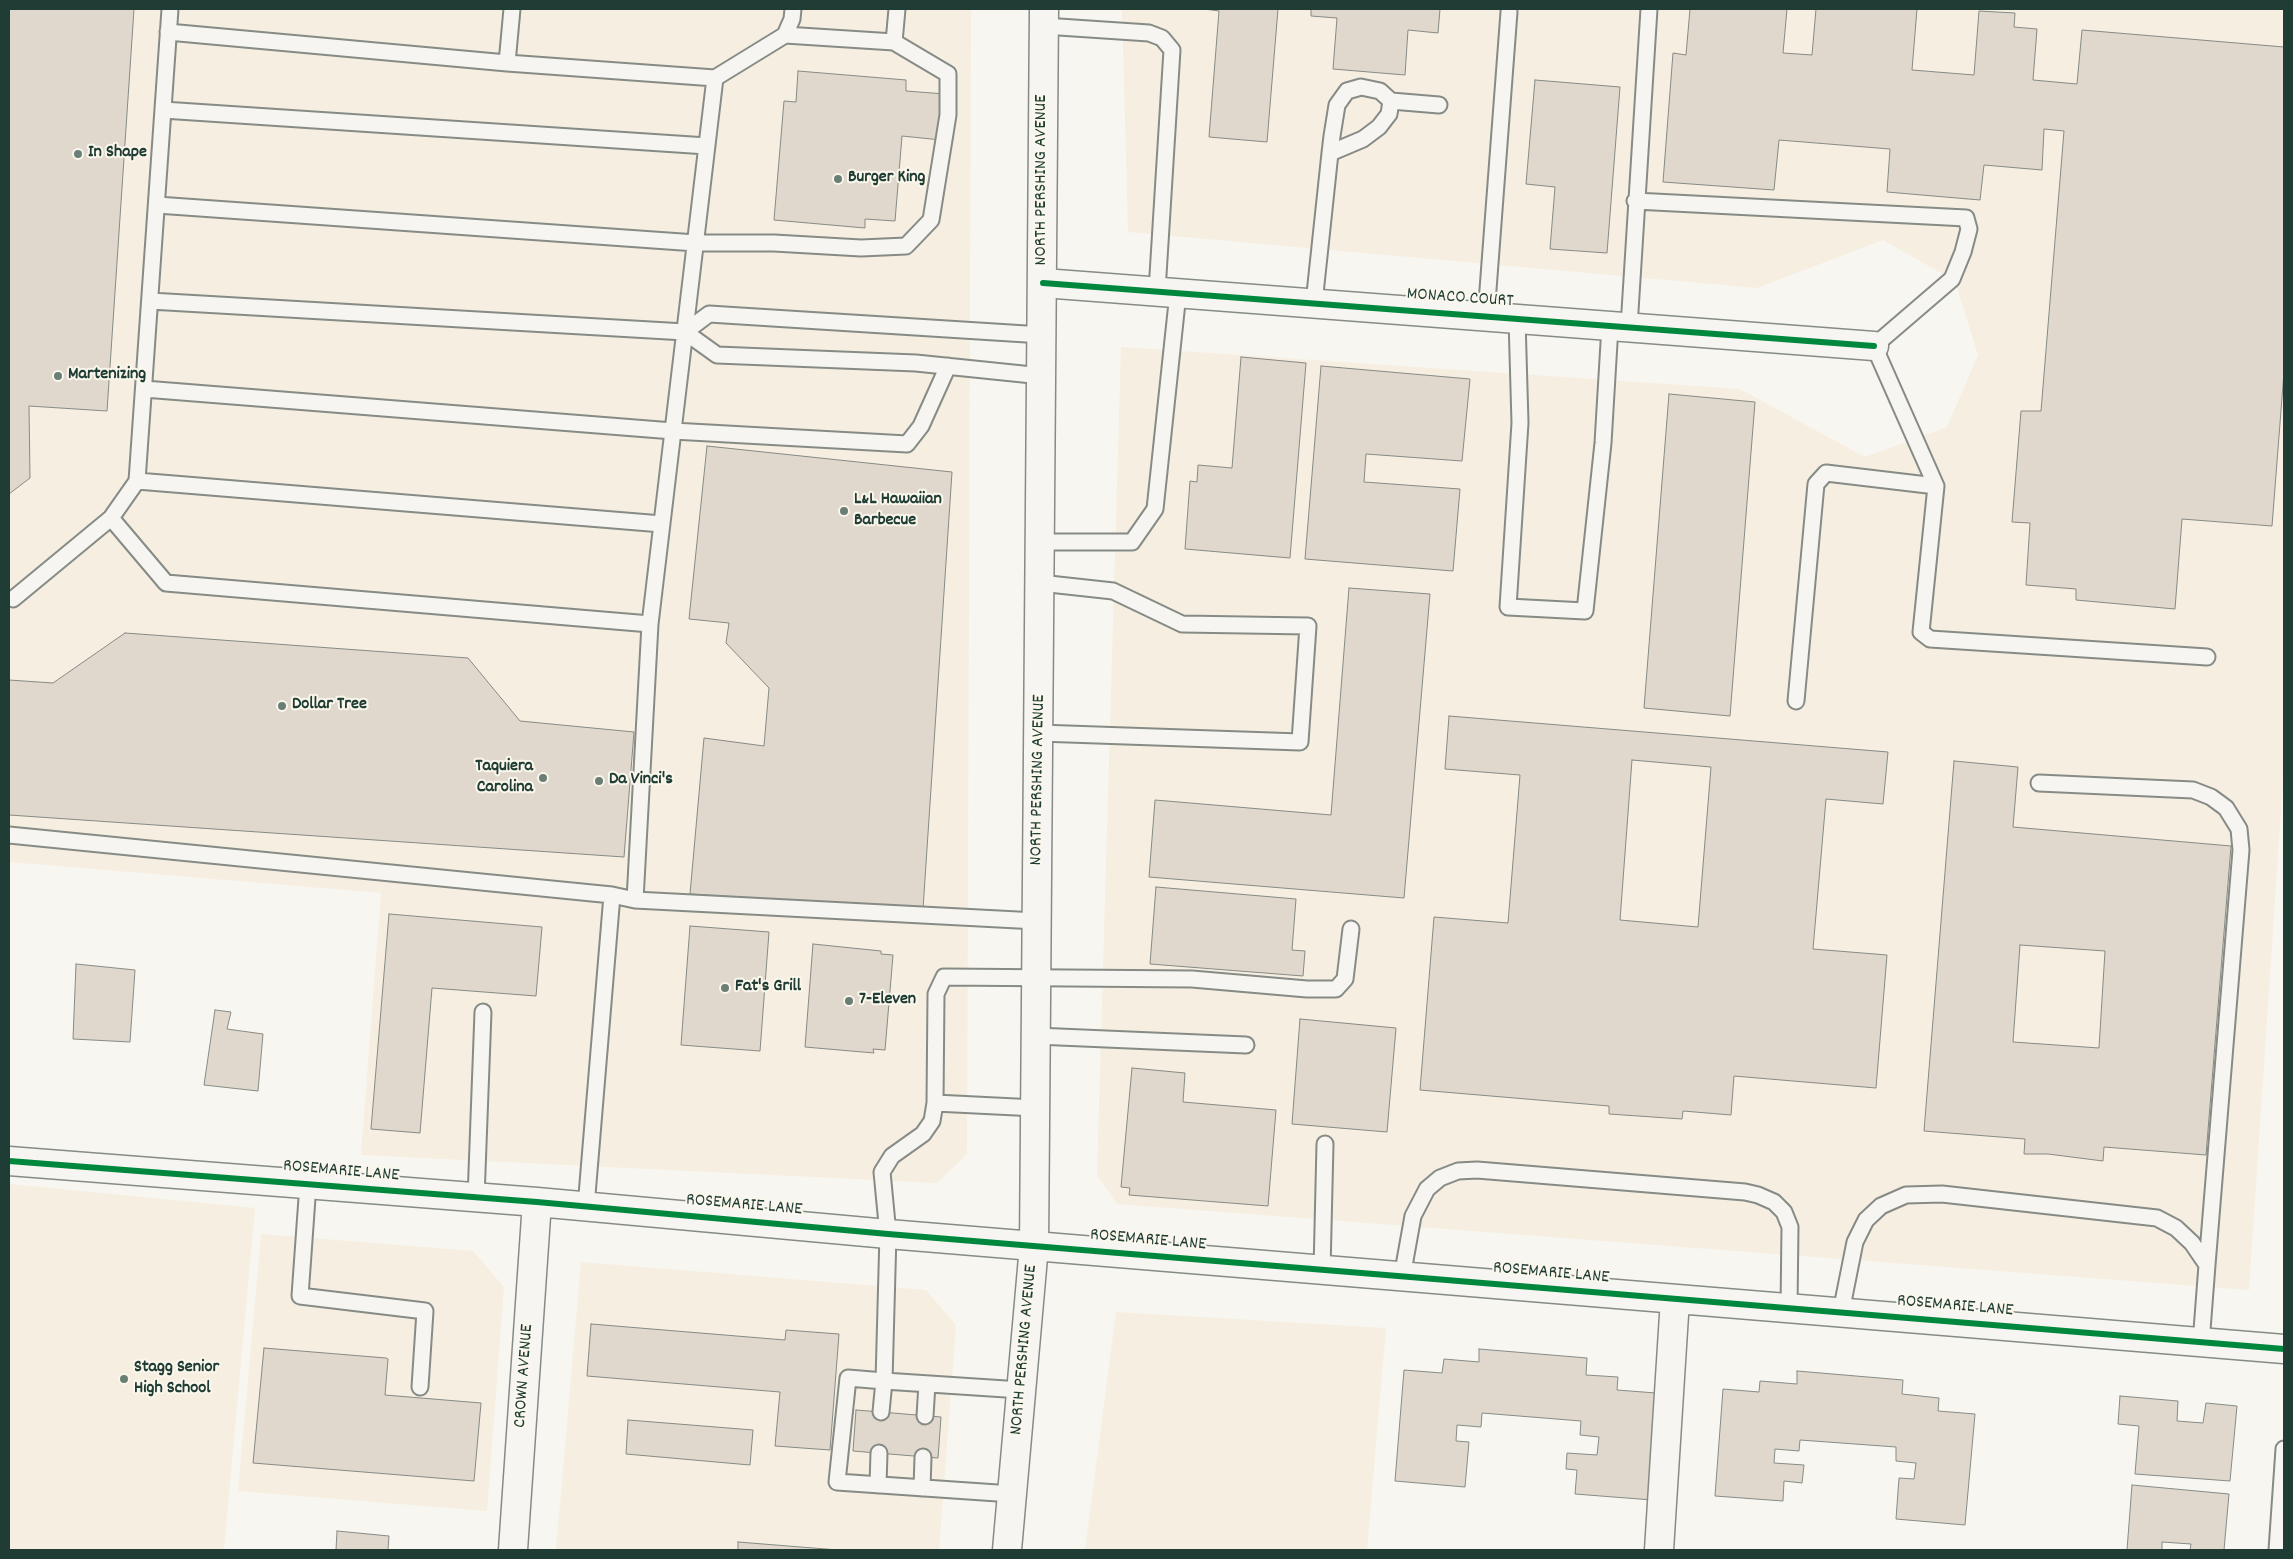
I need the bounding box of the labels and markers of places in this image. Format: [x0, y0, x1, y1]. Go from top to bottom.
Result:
place label: In Shape [88, 143, 147, 165]
marker: In Shape [72, 148, 84, 160]
place label: Burger King [848, 168, 925, 190]
marker: Burger King [832, 173, 844, 185]
place label: Martenizing [68, 365, 146, 387]
marker: Martenizing [52, 370, 64, 382]
place label: L&L Hawaiian Barbecue [854, 490, 942, 532]
marker: L&L Hawaiian Barbecue [838, 505, 850, 517]
place label: Dollar Tree [292, 695, 367, 717]
marker: Dollar Tree [276, 700, 288, 712]
place label: Taquiera Carolina [475, 757, 533, 800]
place label: Da Vinci's [609, 770, 673, 792]
marker: Taquiera Carolina [537, 772, 549, 784]
marker: Da Vinci's [593, 775, 605, 787]
place label: Fat's Grill [735, 977, 801, 999]
marker: Fat's Grill [719, 982, 731, 994]
place label: 7-Eleven [859, 990, 916, 1012]
marker: 7-Eleven [843, 995, 855, 1007]
place label: Stagg Senior High School [134, 1358, 219, 1400]
marker: Stagg Senior High School [118, 1373, 130, 1385]

